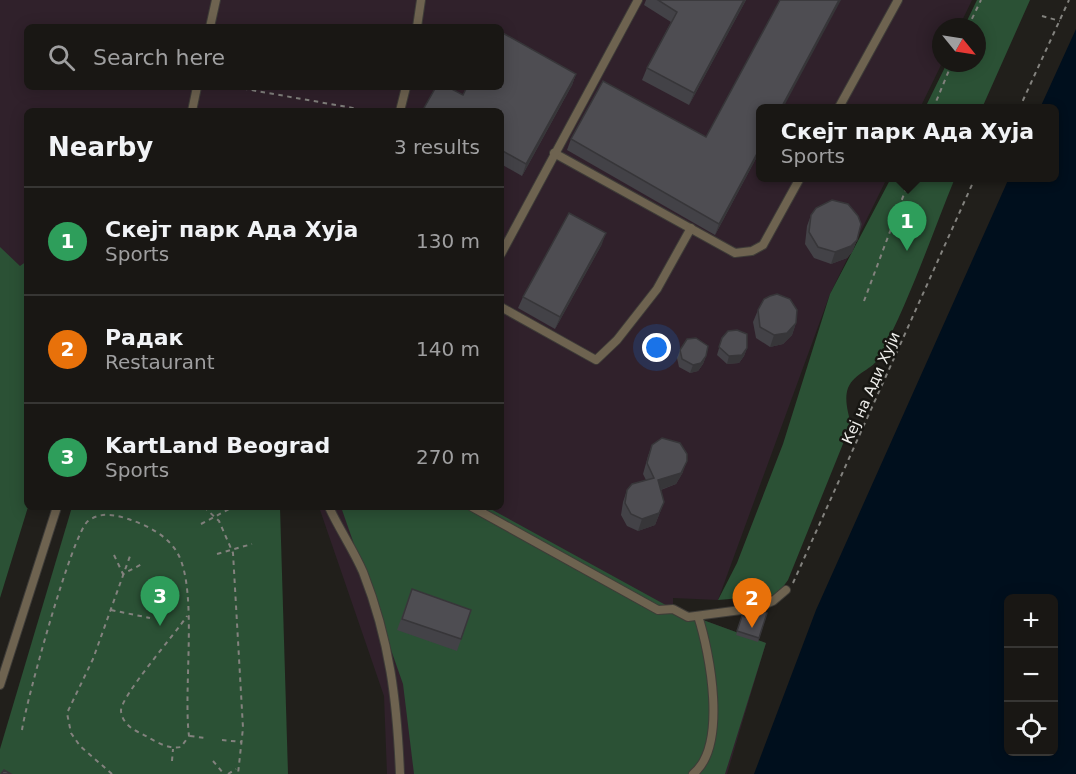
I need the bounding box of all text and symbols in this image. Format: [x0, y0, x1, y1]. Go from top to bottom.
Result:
north arrow [932, 18, 986, 72]
search box [24, 24, 504, 90]
icon: search [45, 41, 78, 74]
text: Search here [93, 45, 225, 70]
popup [756, 104, 1059, 182]
text: Скејт парк Ада Хуја [781, 119, 1034, 144]
text: Nearby [48, 132, 153, 162]
text: 3 results [394, 135, 480, 159]
text: Sports [781, 144, 845, 168]
pin: 1 [888, 202, 926, 251]
text: Скејт парк Ада Хуја [105, 217, 358, 242]
text: 1 [61, 229, 74, 253]
text: 130 m [416, 229, 480, 253]
text: Sports [105, 242, 169, 266]
text: Радак [105, 325, 184, 350]
street label: Кеј на Ади Хуји [838, 329, 904, 447]
your location [642, 333, 671, 362]
text: 2 [61, 337, 74, 361]
text: 140 m [416, 337, 480, 361]
text: Restaurant [105, 350, 215, 374]
text: KartLand Beograd [105, 433, 330, 458]
text: 3 [61, 445, 74, 469]
text: 270 m [416, 445, 480, 469]
text: Sports [105, 458, 169, 482]
pin: 3 [140, 576, 180, 626]
pin: 2 [732, 578, 771, 628]
map controls [1004, 594, 1058, 756]
button: + [1004, 594, 1058, 648]
button: − [1004, 648, 1058, 702]
button: locate [1004, 702, 1058, 756]

